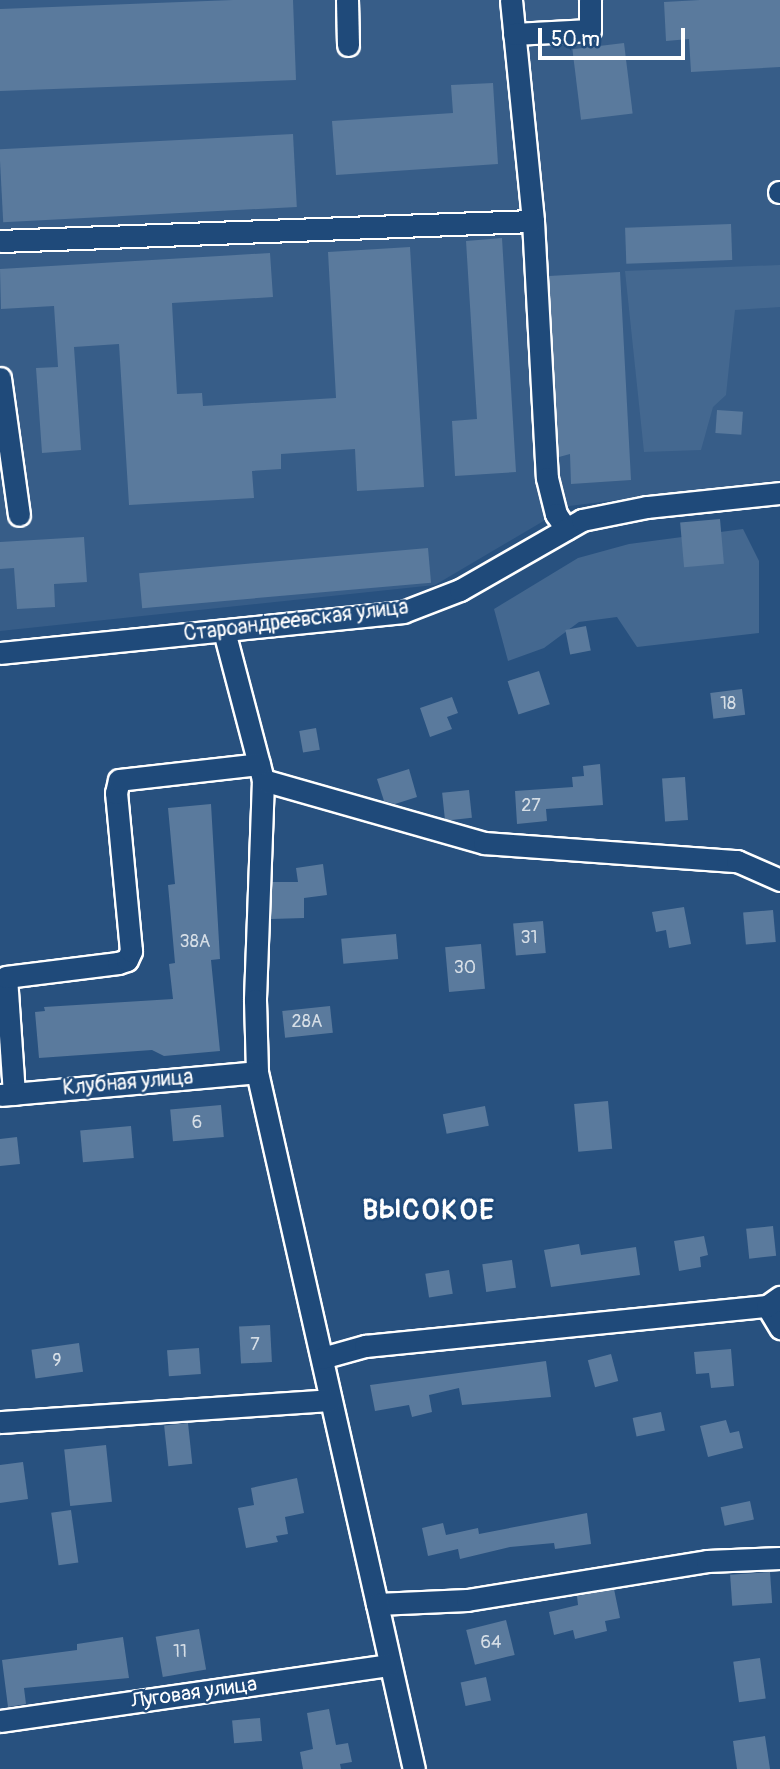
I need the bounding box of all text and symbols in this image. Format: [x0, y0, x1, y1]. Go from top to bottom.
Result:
scale bar [542, 14, 689, 58]
text: 50 m [551, 26, 600, 53]
street label: Староандреевская улица [182, 595, 410, 647]
house number: 18 [720, 693, 736, 715]
house number: 27 [521, 795, 541, 817]
house number: 31 [520, 927, 538, 949]
house number: 38А [180, 931, 210, 953]
house number: 30 [454, 957, 476, 979]
house number: 28А [292, 1011, 322, 1033]
street label: Клубная улица [62, 1065, 194, 1101]
house number: 6 [192, 1112, 202, 1134]
district label: ВЫСОКОЕ [363, 1194, 495, 1228]
house number: 7 [250, 1334, 260, 1356]
house number: 9 [52, 1350, 62, 1372]
house number: 64 [481, 1632, 501, 1654]
house number: 11 [173, 1641, 187, 1663]
street label: Луговая улица [129, 1672, 259, 1714]

